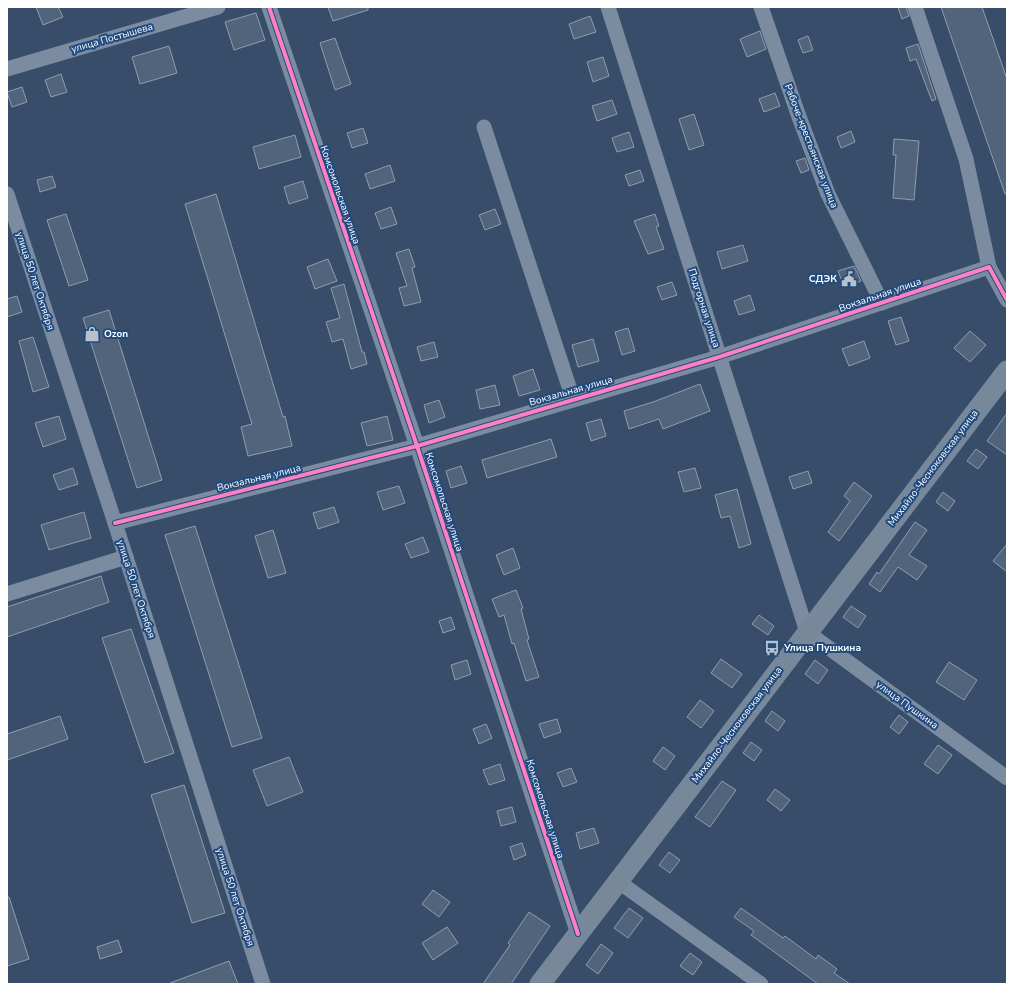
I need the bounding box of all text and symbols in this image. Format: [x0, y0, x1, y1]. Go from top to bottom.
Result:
street label: улица Постышева [69, 20, 155, 56]
street label: Рабоче-крестьянская улица [781, 82, 841, 210]
street label: Комсомольская улица [317, 144, 363, 246]
street label: улица 50 лет Октября [12, 230, 58, 332]
street label: Подгорная улица [685, 267, 723, 349]
public building icon: СДЭК [840, 270, 858, 288]
place label: СДЭК [809, 272, 837, 286]
street label: Вокзальная улица [837, 274, 923, 316]
shop icon: Ozon [83, 325, 101, 343]
place label: Ozon [104, 327, 128, 341]
street label: Вокзальная улица [528, 372, 614, 410]
street label: Михайло-Чесноковская улица [885, 407, 981, 529]
street label: Комсомольская улица [421, 451, 467, 553]
street label: Вокзальная улица [215, 461, 303, 495]
street label: улица 50 лет Октября [113, 538, 159, 640]
bus stop icon: Улица Пушкина [763, 639, 781, 657]
place label: Улица Пушкина [783, 641, 861, 655]
street label: Михайло-Чесноковская улица [689, 664, 785, 786]
street label: улица Пушкина [873, 678, 941, 732]
street label: Комсомольская улица [522, 758, 568, 860]
street label: улица 50 лет Октября [212, 846, 258, 948]

